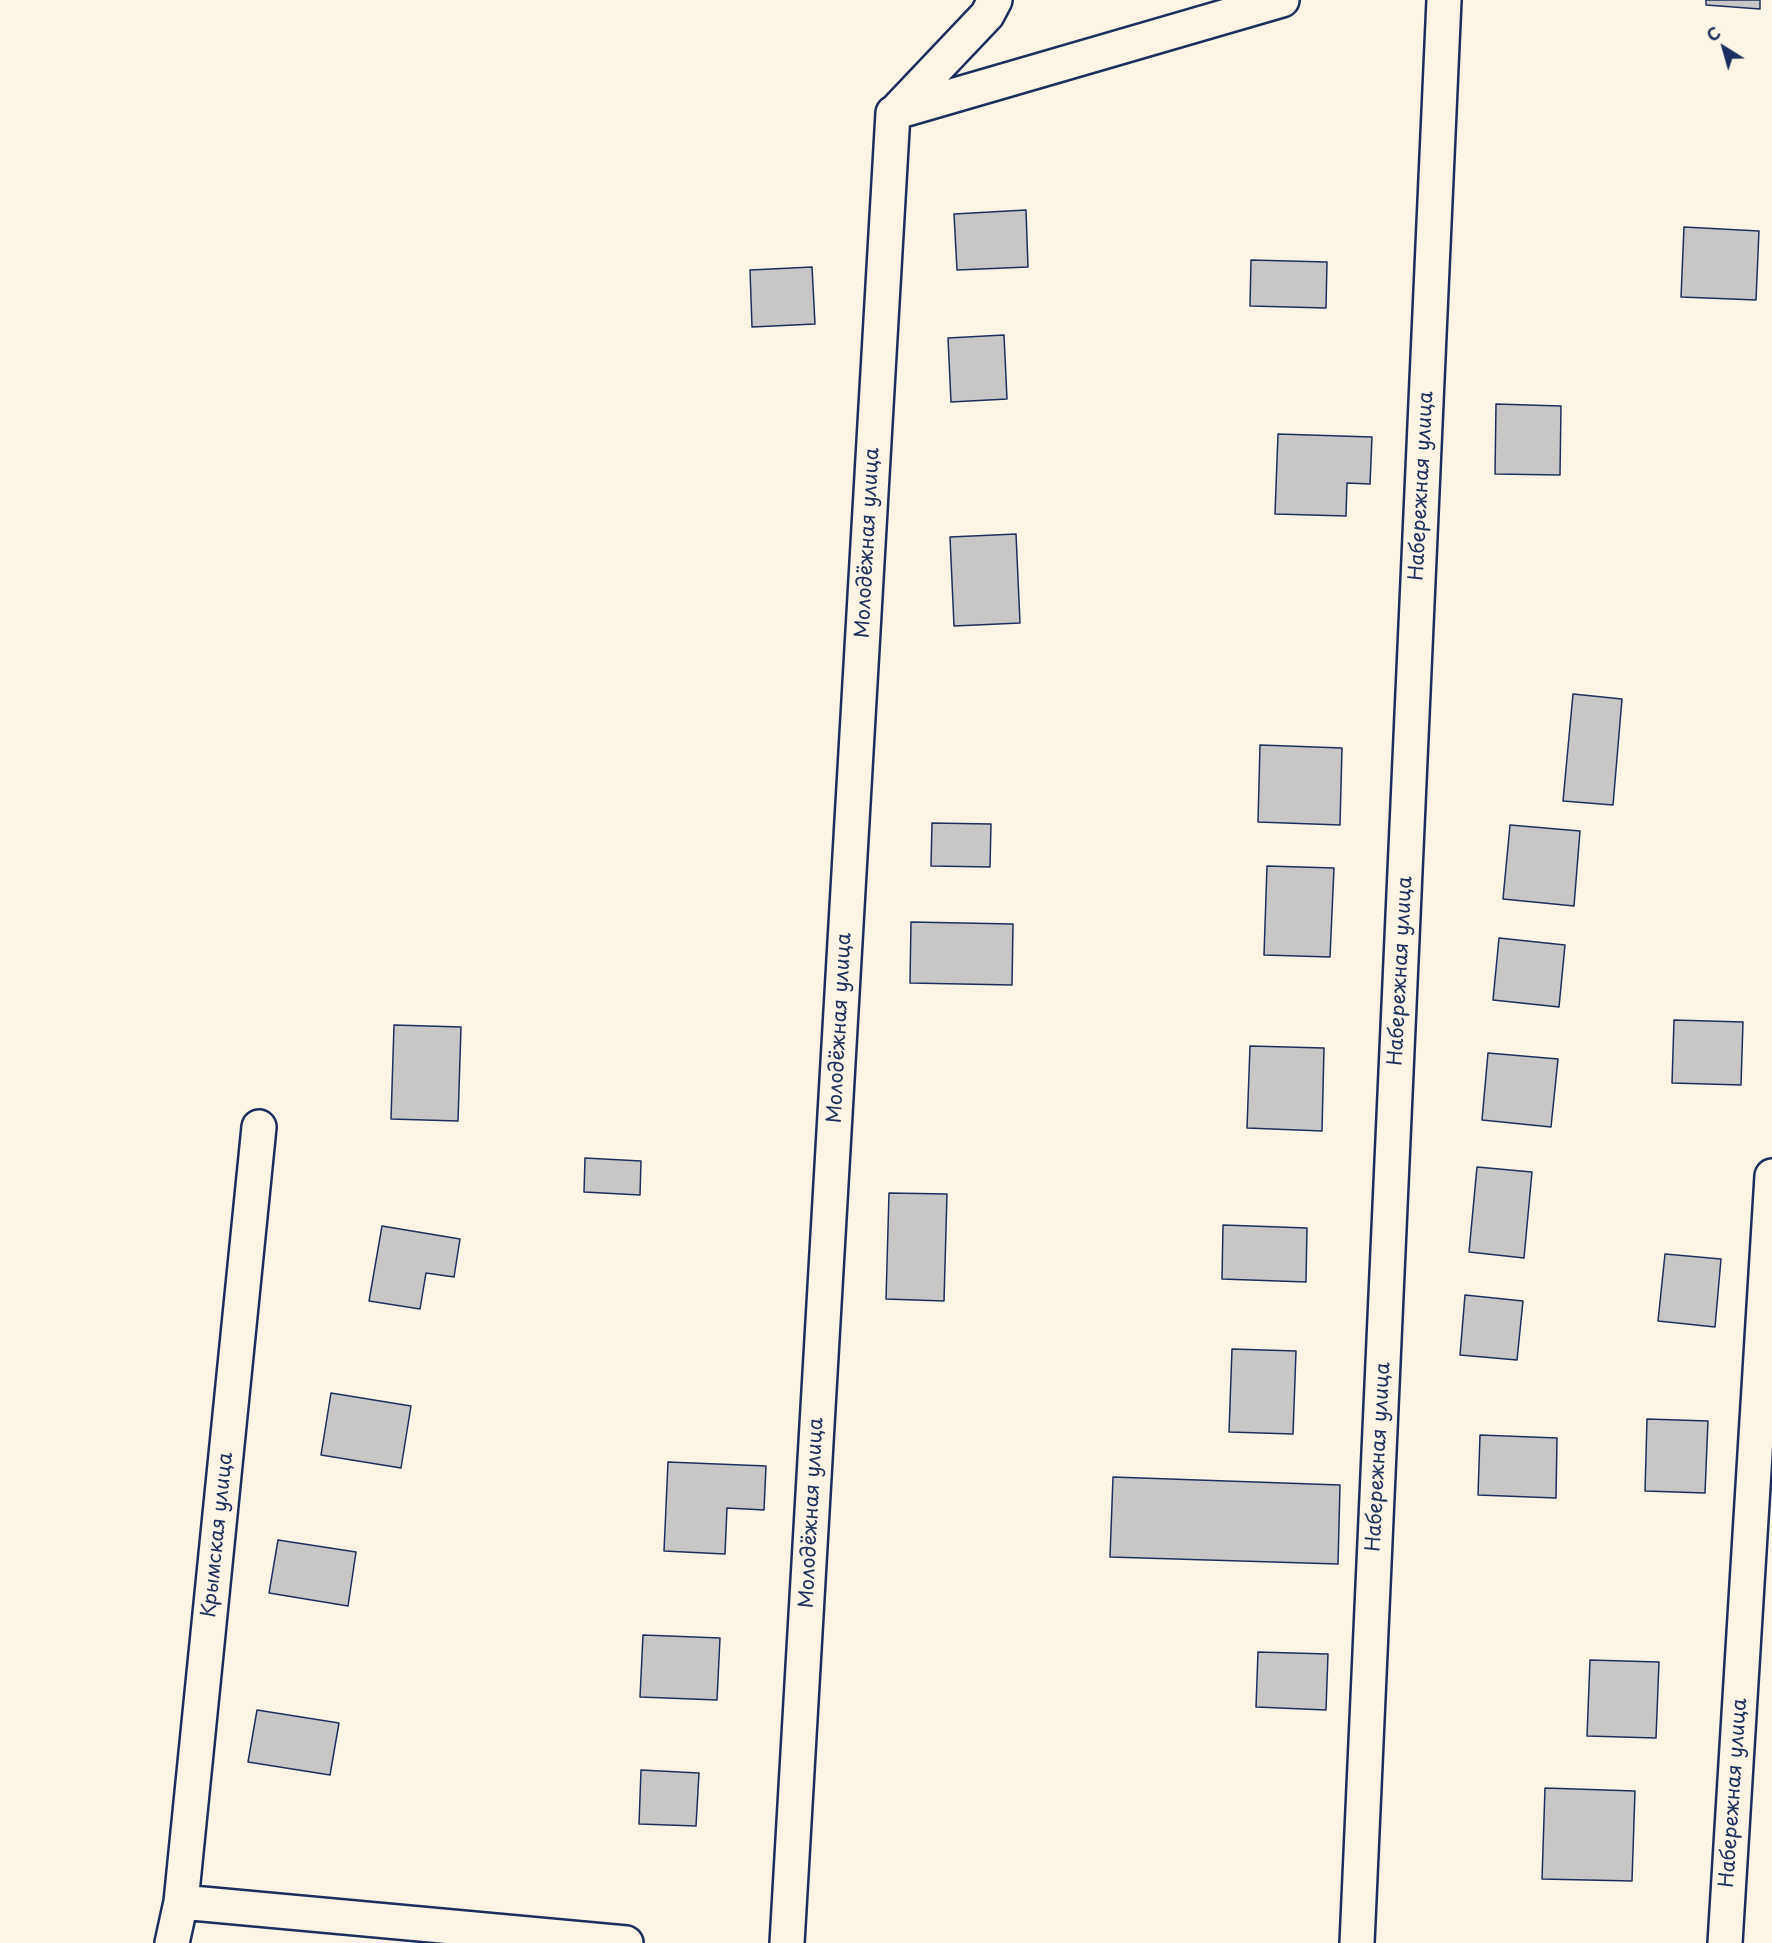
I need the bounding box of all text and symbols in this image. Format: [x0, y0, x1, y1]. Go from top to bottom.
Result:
north arrow [1694, 18, 1754, 78]
text: С [1701, 20, 1725, 47]
street label: Набережная улица [1405, 391, 1439, 581]
street label: Молодёжная улица [851, 447, 885, 639]
street label: Набережная улица [1384, 876, 1418, 1066]
street label: Молодёжная улица [823, 932, 857, 1124]
street label: Набережная улица [1362, 1362, 1396, 1552]
street label: Молодёжная улица [795, 1417, 829, 1609]
street label: Крымская улица [197, 1451, 239, 1619]
street label: Набережная улица [1715, 1698, 1753, 1888]

